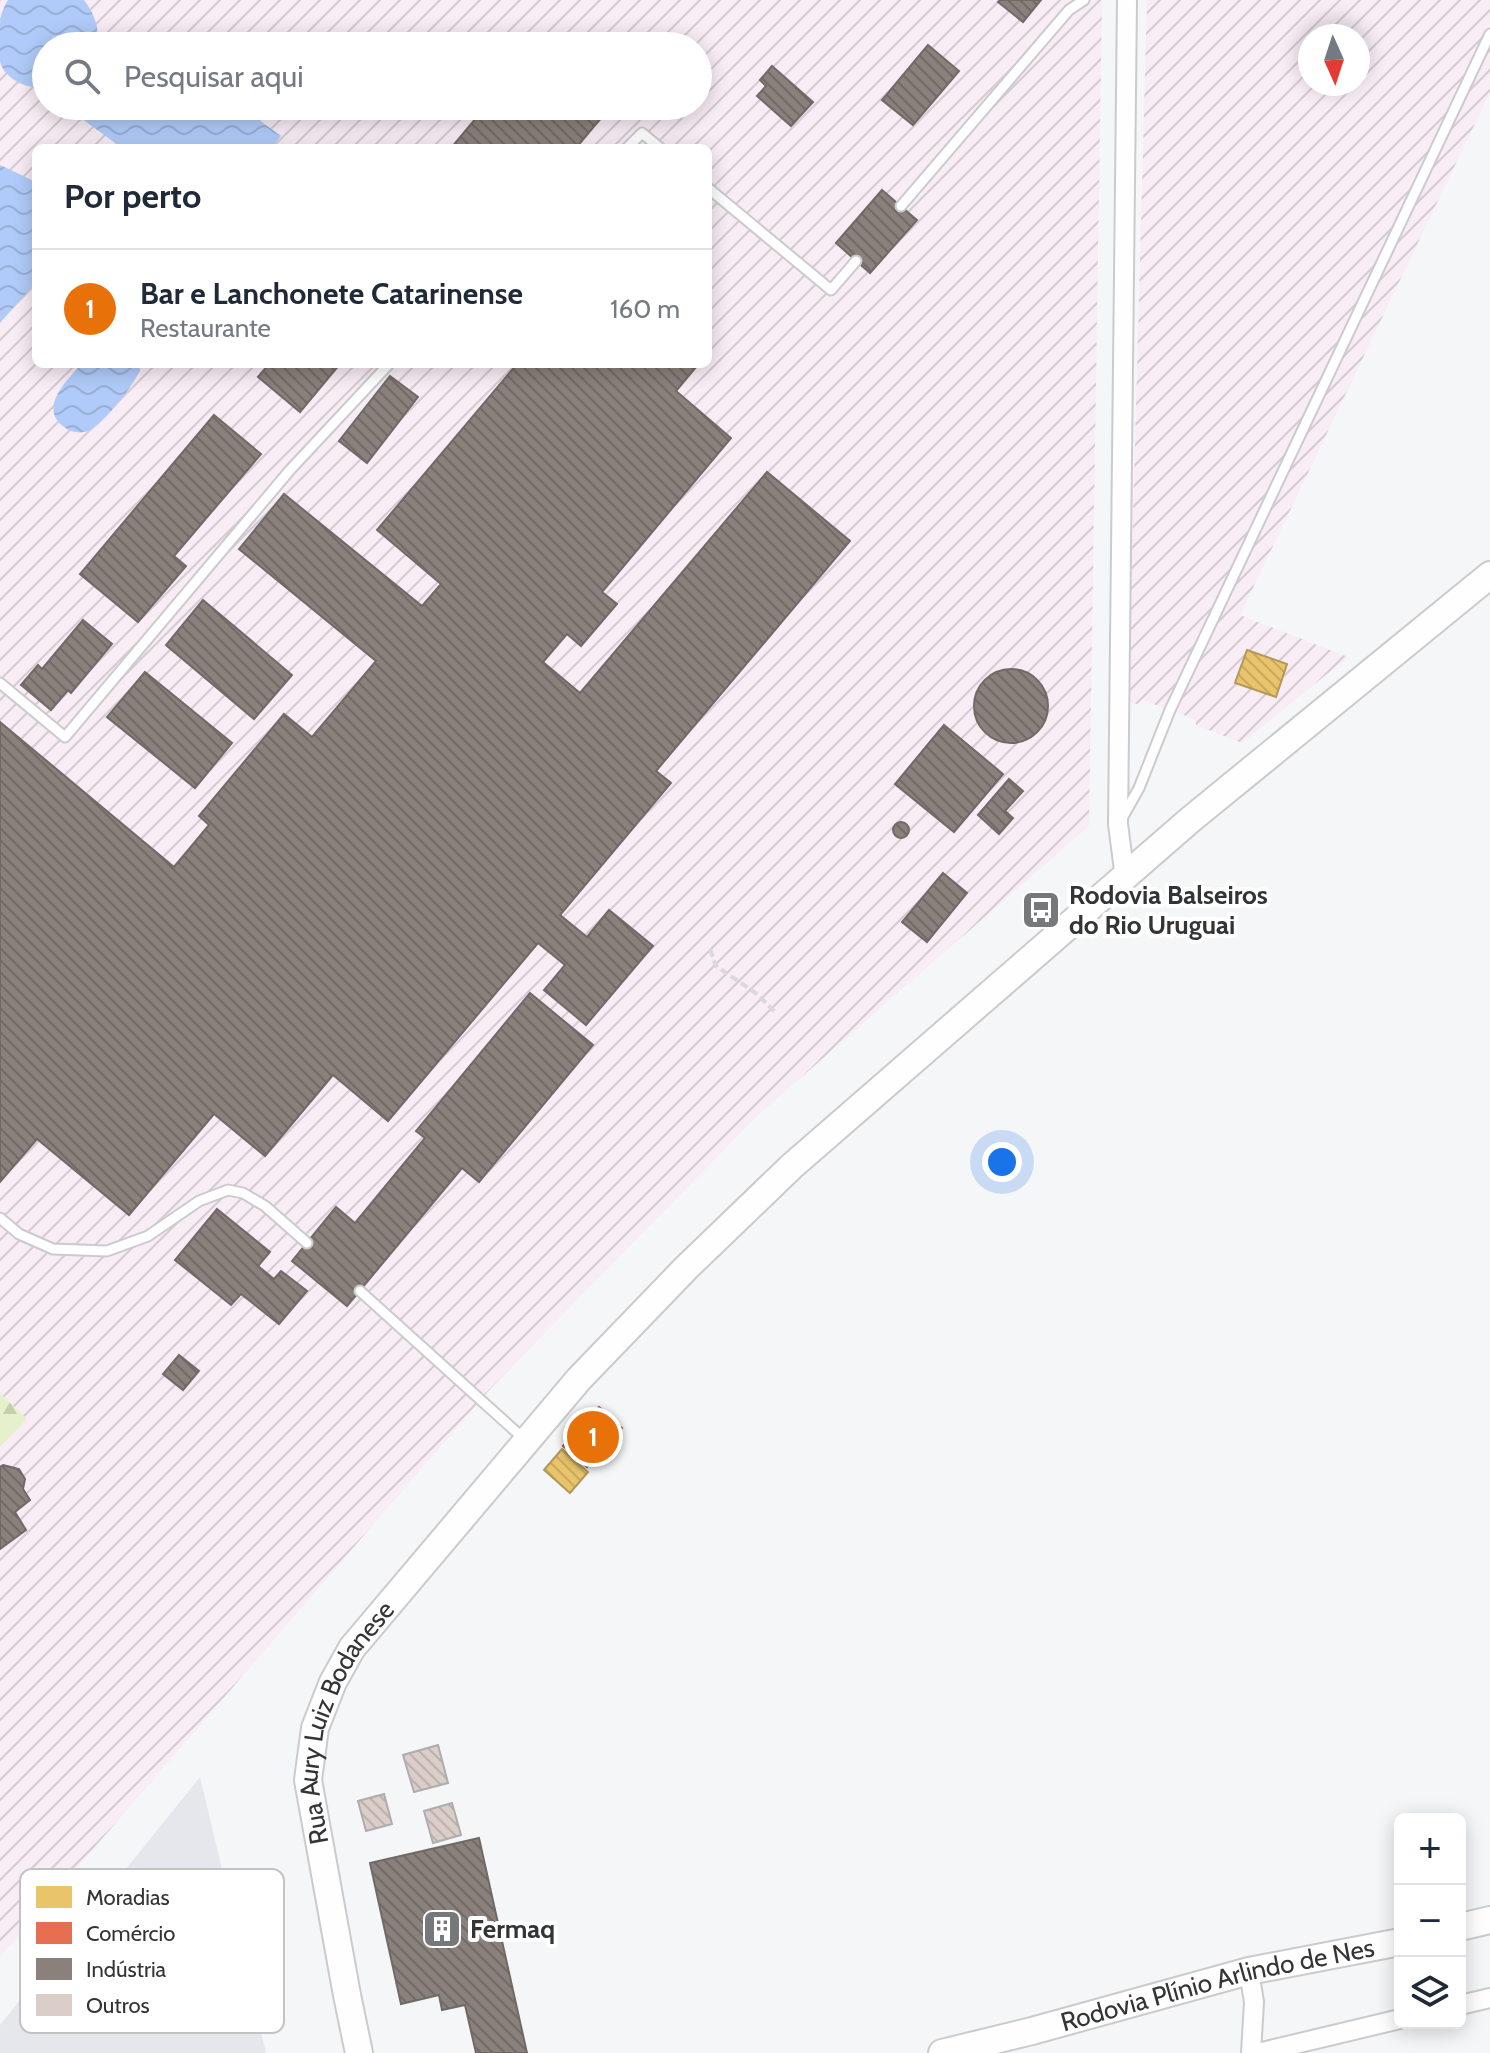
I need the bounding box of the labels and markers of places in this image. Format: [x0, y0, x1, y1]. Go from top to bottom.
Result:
place label: Rodovia Balseiros do Rio Uruguai [1069, 879, 1268, 941]
bus stop icon: Rodovia Balseiros do Rio Uruguai [1020, 889, 1062, 931]
pin: 1 [567, 1407, 619, 1467]
building icon: Fermaq [421, 1908, 463, 1950]
place label: Fermaq [470, 1913, 555, 1945]

